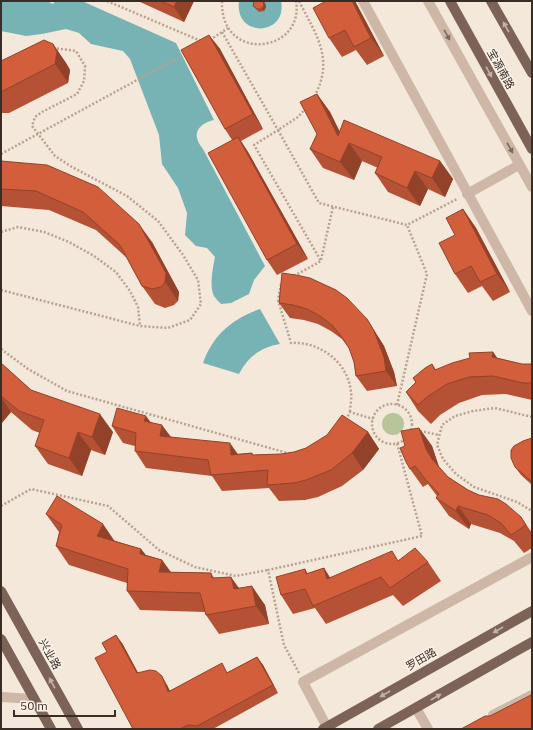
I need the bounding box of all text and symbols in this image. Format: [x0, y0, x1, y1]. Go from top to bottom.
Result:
one-way arrow [502, 21, 509, 33]
one-way arrow [443, 29, 450, 41]
street label: 宝源南路 [484, 46, 518, 92]
one-way arrow [486, 66, 492, 78]
one-way arrow [507, 143, 514, 154]
one-way arrow [492, 626, 504, 633]
street label: 兴业路 [36, 636, 64, 672]
street label: 罗田路 [403, 645, 439, 673]
one-way arrow [49, 677, 56, 689]
one-way arrow [379, 690, 391, 697]
scale bar [14, 692, 115, 718]
one-way arrow [430, 693, 442, 700]
text: 50 m [20, 698, 48, 713]

